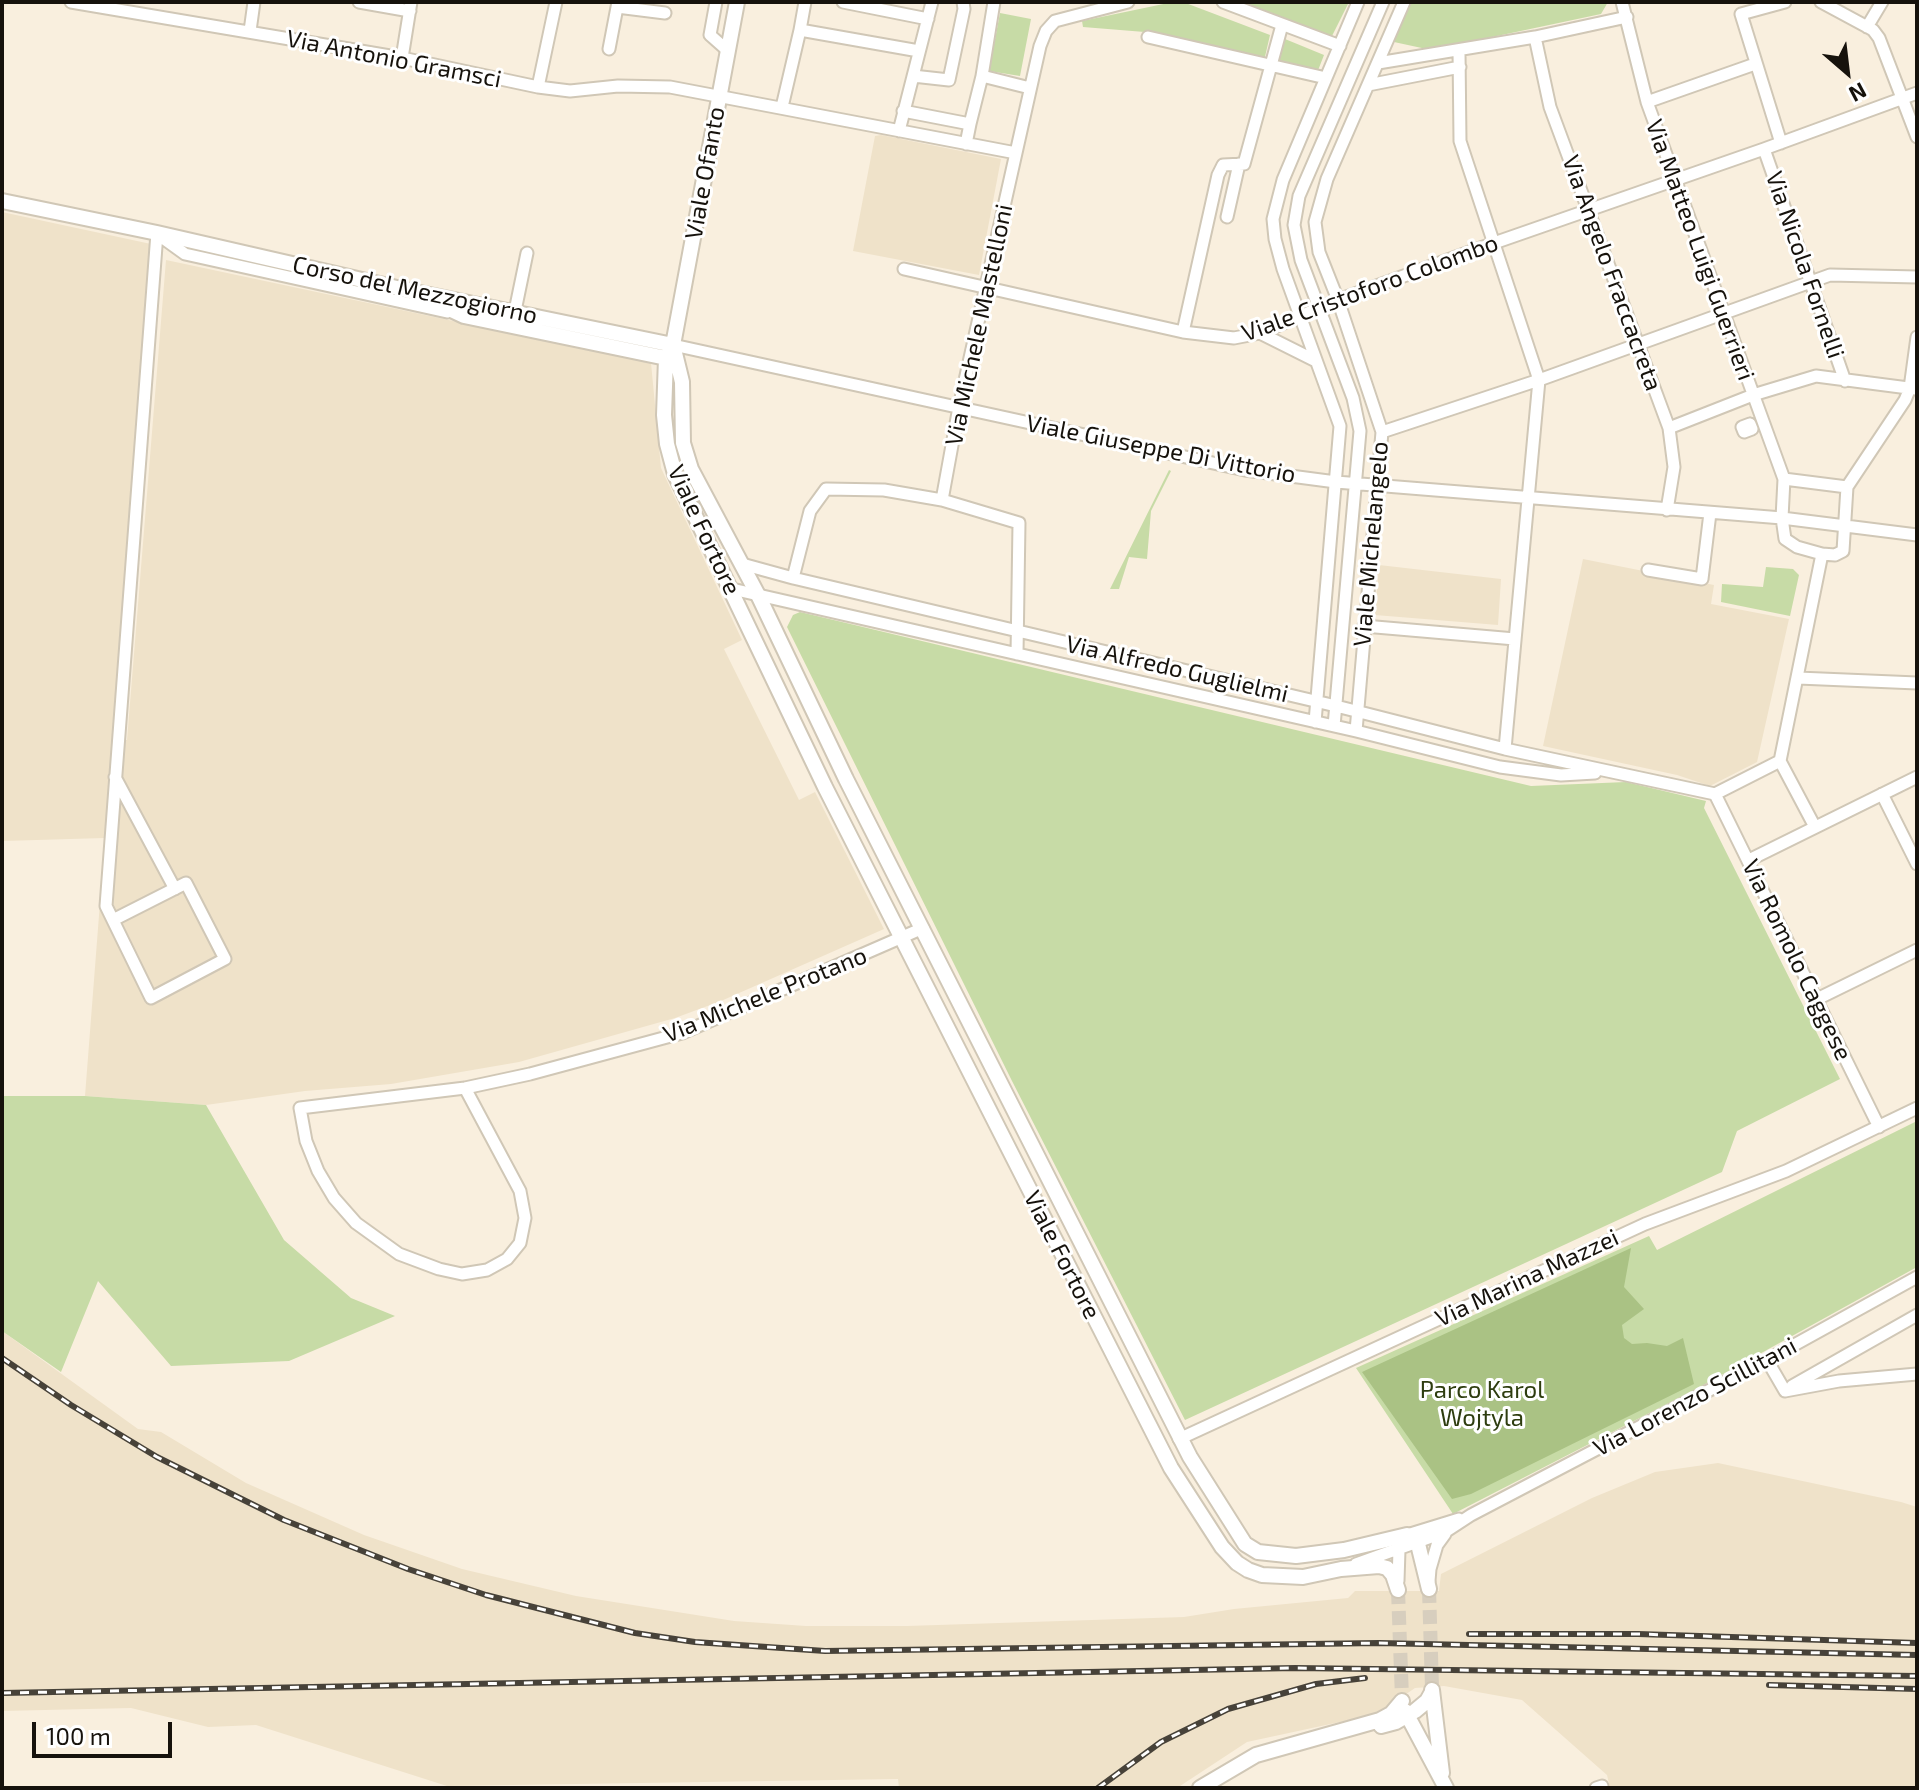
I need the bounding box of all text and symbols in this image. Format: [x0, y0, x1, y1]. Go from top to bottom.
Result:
street label: Via Antonio Gramsci [284, 24, 504, 94]
north arrow [1807, 32, 1887, 112]
text: N [1845, 78, 1871, 108]
street label: Viale Ofanto [679, 104, 731, 242]
street label: Via Matteo Luigi Guerrieri [1639, 116, 1761, 384]
street label: Via Angelo Fraccacreta [1556, 151, 1668, 395]
street label: Via Nicola Fornelli [1760, 168, 1850, 362]
street label: Via Michele Mastelloni [939, 202, 1019, 448]
street label: Viale Cristoforo Colombo [1238, 228, 1502, 348]
street label: Corso del Mezzogiorno [290, 250, 540, 330]
street label: Viale Giuseppe Di Vittorio [1024, 409, 1298, 489]
street label: Viale Michelangelo [1348, 440, 1394, 648]
street label: Viale Fortore [661, 461, 747, 599]
street label: Via Alfredo Guglielmi [1063, 629, 1291, 709]
street label: Via Romolo Caggese [1736, 855, 1858, 1065]
street label: Via Michele Protano [659, 941, 871, 1049]
street label: Viale Fortore [1017, 1186, 1107, 1324]
street label: Via Marina Mazzei [1431, 1223, 1623, 1333]
street label: Via Lorenzo Scillitani [1588, 1331, 1802, 1463]
park label: Parco Karol Wojtyla [1420, 1376, 1544, 1432]
scale bar [36, 1706, 176, 1756]
text: 100 m [46, 1721, 111, 1750]

